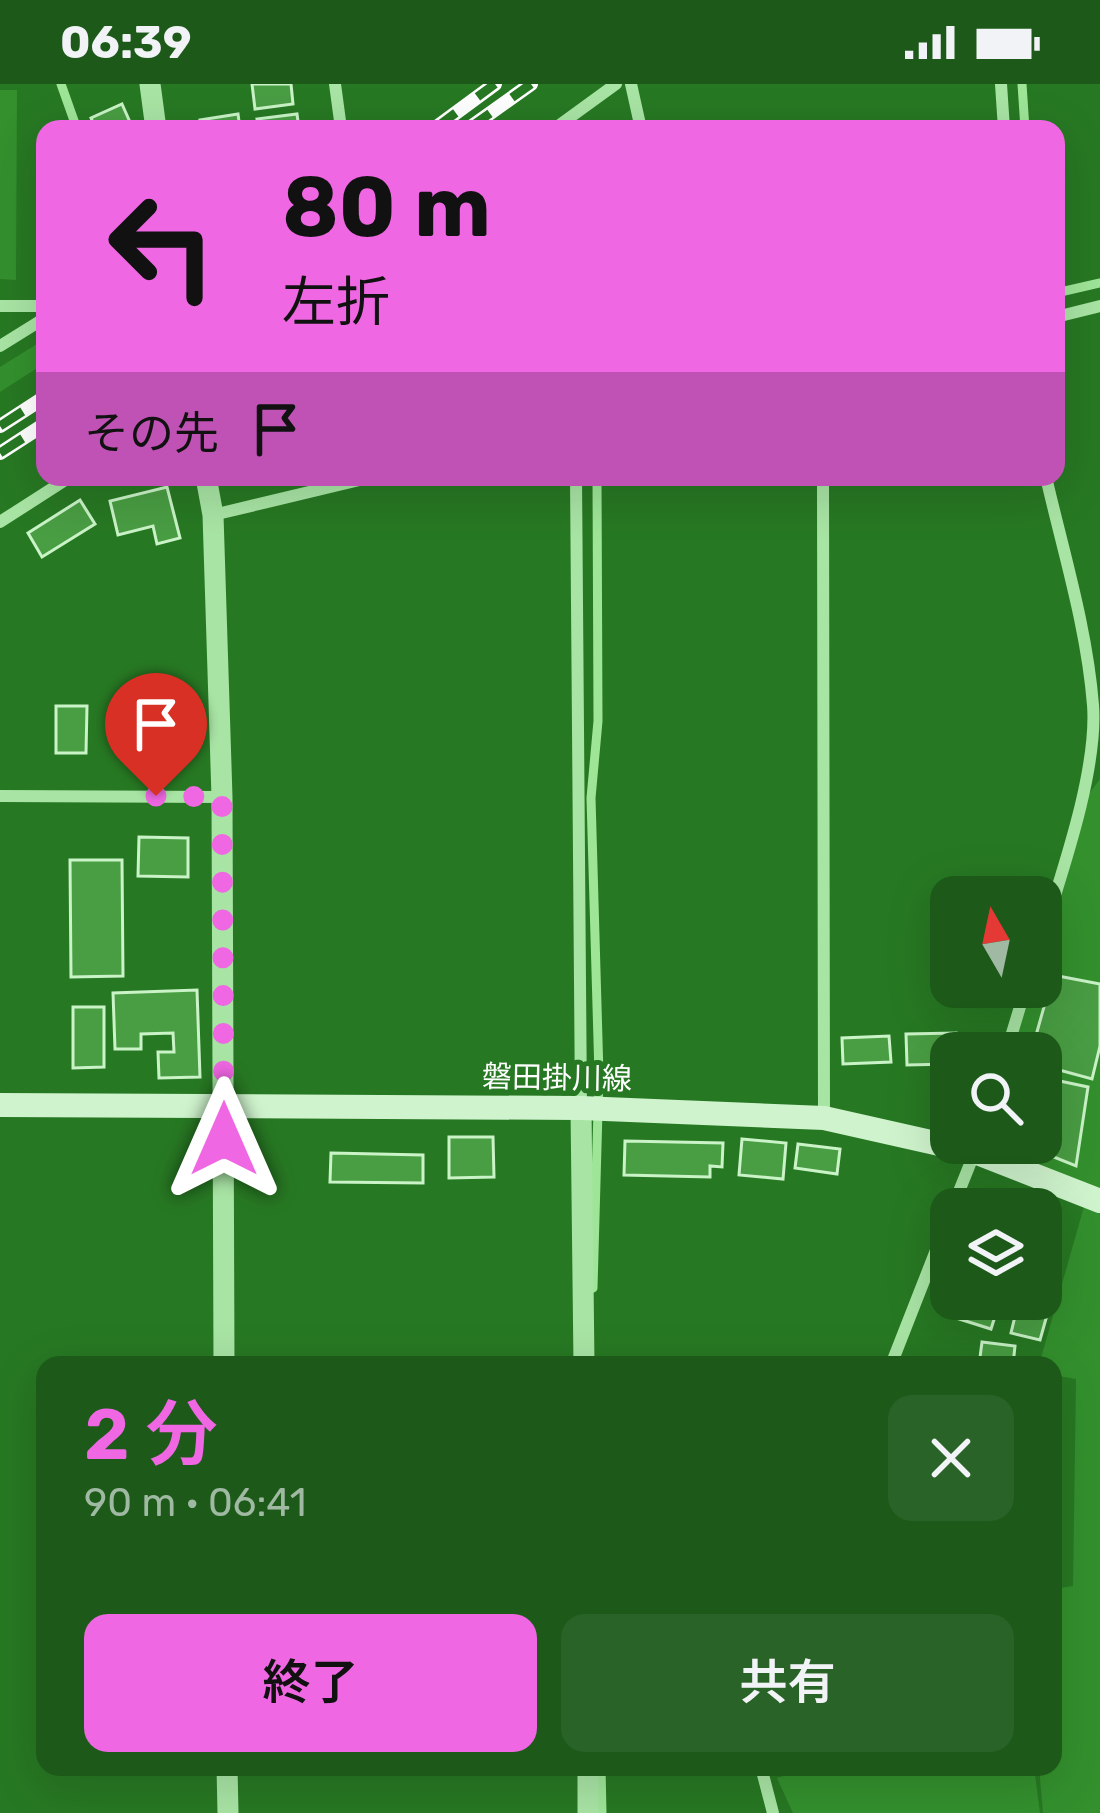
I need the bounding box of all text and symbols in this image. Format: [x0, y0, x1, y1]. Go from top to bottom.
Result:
text: 06:39 [60, 16, 192, 69]
text: 80 m [282, 157, 491, 257]
icon: left [84, 168, 240, 324]
text: 左折 [282, 271, 390, 335]
icon: arrive [243, 396, 309, 462]
text: その先 [84, 407, 219, 460]
pin [105, 673, 207, 796]
icon: arrive [123, 691, 189, 757]
north arrow [930, 876, 1062, 1008]
map controls [930, 876, 1062, 1320]
button: search [930, 1032, 1062, 1164]
street label: 磐田掛川線 [482, 1059, 632, 1097]
position arrow [161, 1076, 287, 1202]
button: layers [930, 1188, 1062, 1320]
text: 2 分 [84, 1392, 218, 1477]
button: close [888, 1395, 1014, 1521]
text: 90 m · 06:41 [84, 1480, 307, 1526]
button: 終了 [84, 1614, 537, 1752]
button: 共有 [561, 1614, 1014, 1752]

